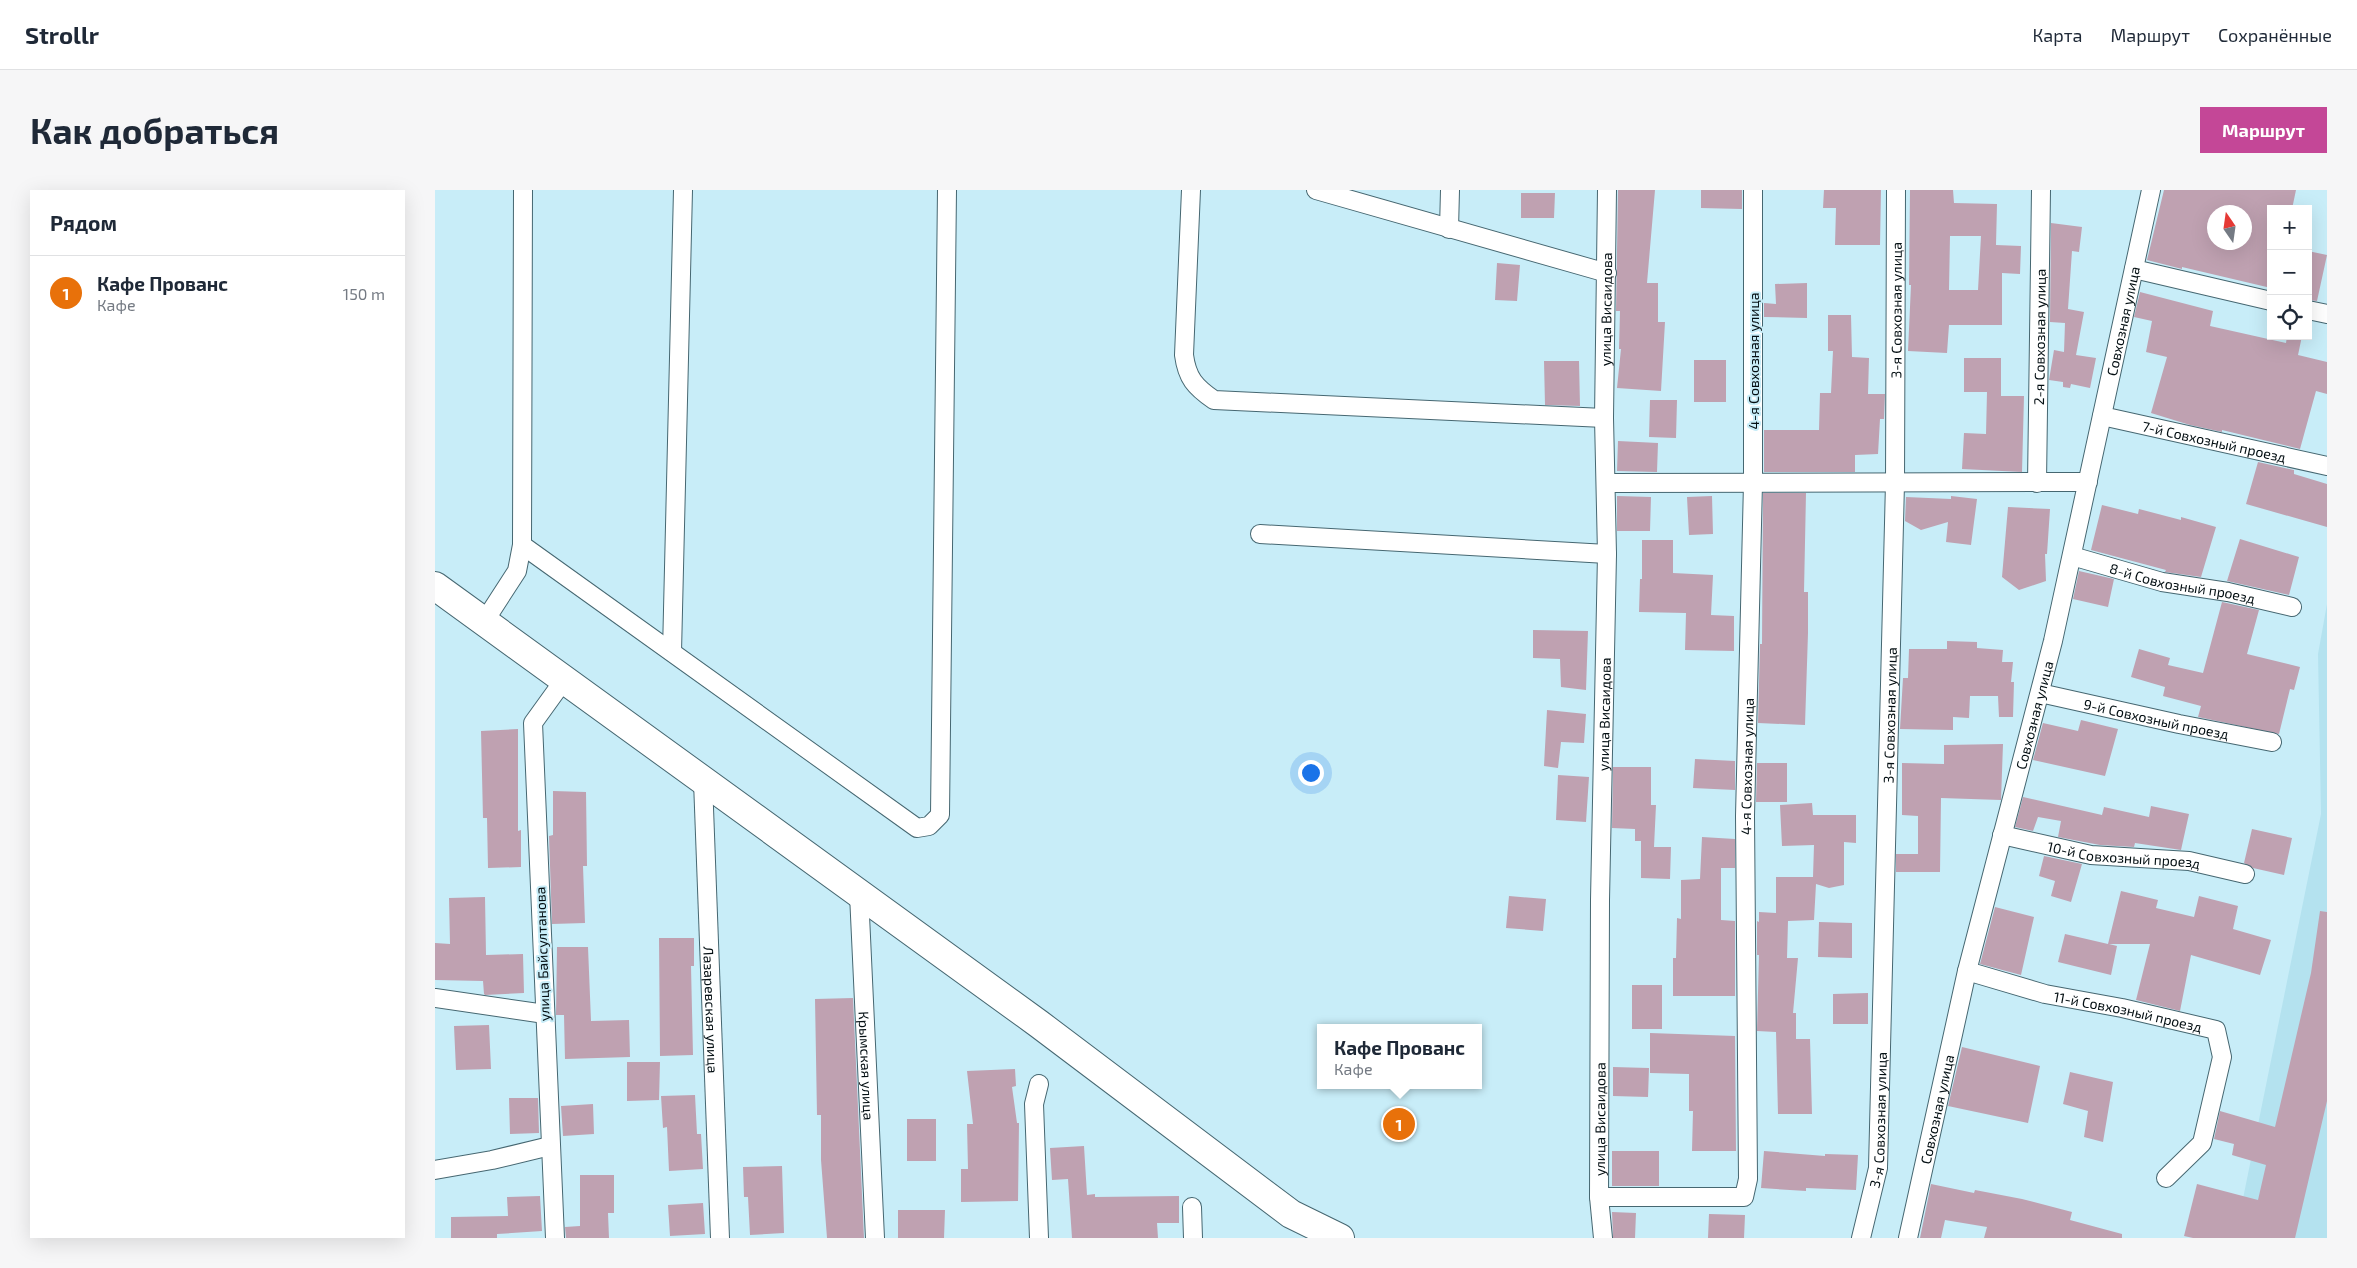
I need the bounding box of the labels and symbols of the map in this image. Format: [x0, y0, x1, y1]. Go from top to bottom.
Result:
north arrow [2207, 205, 2252, 250]
street label: 3-я Совхозная улица [1887, 242, 1904, 378]
street label: улица Висаидова [1596, 252, 1615, 366]
street label: Совхозная улица [2102, 265, 2143, 377]
street label: 2-я Совхозная улица [2030, 269, 2048, 405]
street label: 4-я Совхозная улица [1745, 292, 1762, 430]
street label: 7-й Совхозный проезд [2141, 417, 2288, 465]
street label: 8-й Совхозный проезд [2108, 559, 2257, 607]
street label: 3-я Совхозная улица [1879, 647, 1899, 784]
street label: улица Висаидова [1594, 657, 1613, 771]
street label: Совхозная улица [2011, 659, 2056, 771]
street label: 9-й Совхозный проезд [2082, 695, 2230, 742]
street label: 4-я Совхозная улица [1736, 698, 1756, 835]
your location [1298, 760, 1324, 786]
street label: 10-й Совхозный проезд [2046, 837, 2202, 872]
street label: улица Байсултанова [531, 886, 553, 1022]
street label: Лазаревская улица [701, 946, 722, 1074]
street label: 11-й Совхозный проезд [2052, 987, 2204, 1035]
street label: Крымская улица [856, 1011, 878, 1121]
street label: 3-я Совхозная улица [1865, 1052, 1889, 1190]
street label: Совхозная улица [1916, 1053, 1957, 1165]
street label: улица Висаидова [1591, 1062, 1608, 1176]
pin: 1 [1383, 1105, 1415, 1143]

